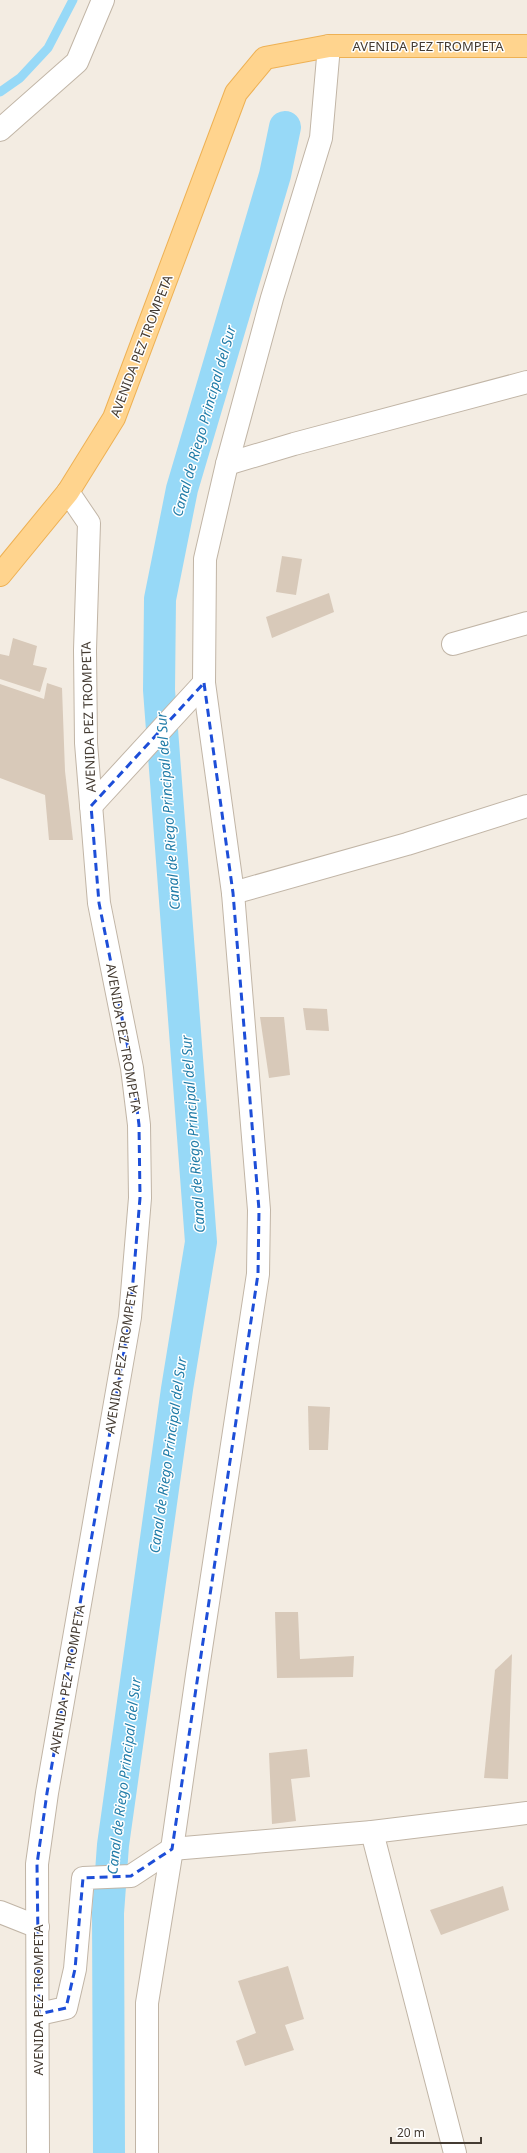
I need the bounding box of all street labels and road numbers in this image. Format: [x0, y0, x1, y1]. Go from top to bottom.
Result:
street label: AVENIDA PEZ TROMPETA [353, 37, 504, 55]
street label: AVENIDA PEZ TROMPETA [106, 272, 177, 420]
street label: AVENIDA PEZ TROMPETA [76, 641, 100, 793]
street label: AVENIDA PEZ TROMPETA [102, 962, 146, 1115]
street label: AVENIDA PEZ TROMPETA [100, 1282, 142, 1435]
street label: AVENIDA PEZ TROMPETA [45, 1602, 89, 1755]
street label: AVENIDA PEZ TROMPETA [29, 1924, 47, 2075]

